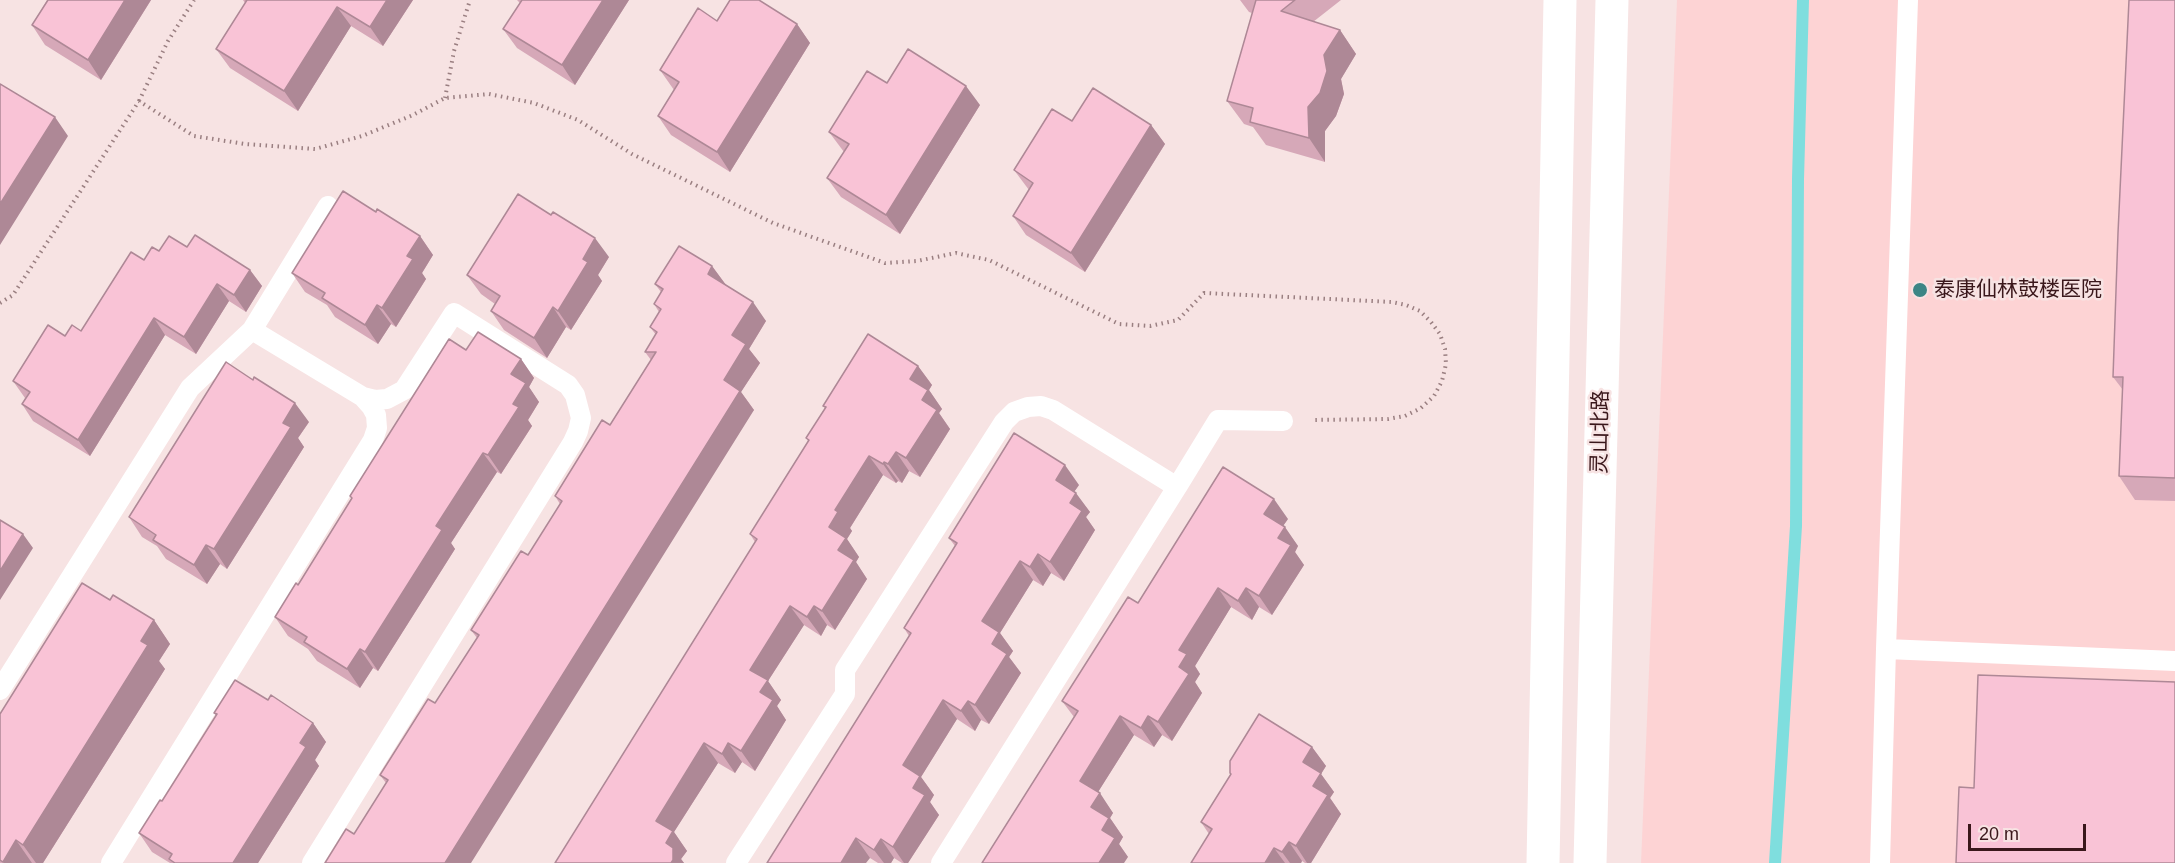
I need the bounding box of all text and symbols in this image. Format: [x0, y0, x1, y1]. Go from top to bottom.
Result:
place label: 泰康仙林鼓楼医院 [1934, 277, 2102, 303]
marker: 泰康仙林鼓楼医院 [1911, 281, 1929, 299]
street label: 灵山北路 [1588, 390, 1614, 474]
scale bar [1971, 812, 2090, 850]
text: 20 m [1979, 824, 2019, 844]

